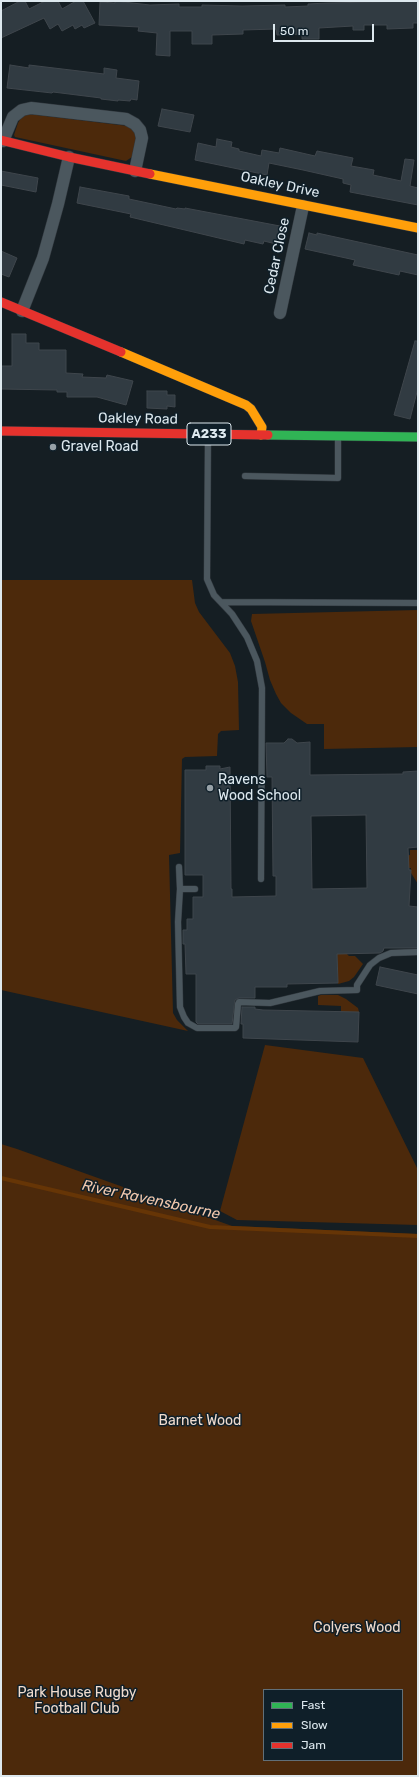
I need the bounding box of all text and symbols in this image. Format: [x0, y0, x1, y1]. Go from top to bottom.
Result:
scale bar [275, 16, 376, 42]
text: 50 m [280, 24, 308, 38]
street label: Oakley Drive [239, 168, 321, 202]
street label: Cedar Close [261, 216, 293, 296]
street label: Oakley Road [98, 410, 178, 428]
road number: A233 [187, 423, 231, 445]
place label: Gravel Road [61, 439, 139, 455]
marker: Gravel Road [48, 442, 58, 452]
place label: Ravens Wood School [218, 772, 301, 804]
marker: Ravens Wood School [205, 783, 215, 793]
water label: River Ravensbourne [80, 1177, 222, 1223]
park label: Barnet Wood [159, 1413, 241, 1429]
park label: Colyers Wood [313, 1620, 401, 1636]
park label: Park House Rugby Football Club [17, 1685, 137, 1718]
legend [263, 1689, 403, 1761]
text: Fast [301, 1698, 325, 1712]
text: Slow [301, 1718, 328, 1732]
text: Jam [301, 1738, 326, 1752]

